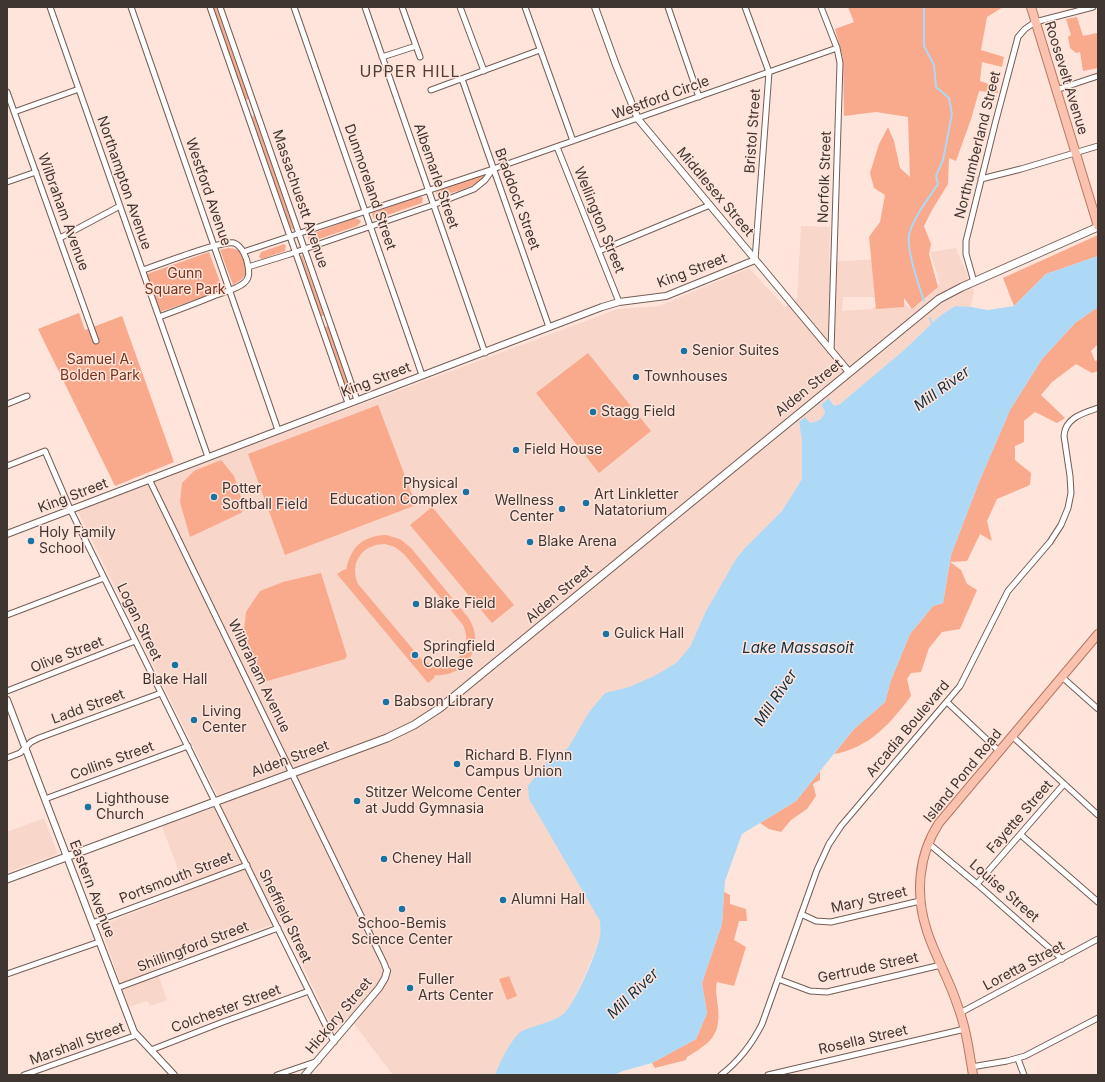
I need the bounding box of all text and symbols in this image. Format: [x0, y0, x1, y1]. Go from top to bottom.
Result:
street label: Roosevelt Avenue [1041, 19, 1091, 137]
district label: UPPER HILL [359, 62, 461, 82]
street label: Northumberland Street [952, 69, 1004, 221]
street label: Westford Circle [610, 73, 712, 123]
street label: Bristol Street [742, 88, 764, 174]
street label: Northampton Avenue [93, 114, 155, 252]
street label: Albemarle Street [410, 121, 462, 231]
street label: Dunmoreland Street [341, 122, 399, 252]
street label: Massachuestt Avenue [268, 128, 332, 270]
street label: Norfolk Street [815, 131, 835, 223]
street label: Westford Avenue [182, 136, 234, 248]
street label: Middlesex Street [673, 144, 757, 240]
street label: Braddock Street [491, 146, 543, 252]
street label: Wilbraham Avenue [34, 151, 92, 273]
street label: Wellington Street [570, 165, 628, 275]
street label: King Street [655, 250, 729, 292]
park label: Gunn Square Park [145, 266, 225, 298]
place label: Senior Suites [692, 343, 779, 359]
marker: Senior Suites [679, 346, 689, 356]
park label: Samuel A. Bolden Park [60, 352, 140, 384]
street label: Alden Street [772, 356, 846, 420]
street label: King Street [339, 359, 413, 401]
water label: Mill River [911, 363, 973, 415]
place label: Townhouses [644, 369, 728, 385]
marker: Townhouses [631, 372, 641, 382]
place label: Stagg Field [601, 404, 675, 420]
marker: Stagg Field [588, 407, 598, 417]
place label: Field House [524, 442, 602, 458]
marker: Field House [511, 445, 521, 455]
street label: King Street [36, 475, 110, 517]
place label: Physical Education Complex [330, 476, 458, 508]
place label: Potter Softball Field [222, 481, 308, 514]
marker: Physical Education Complex [461, 487, 471, 497]
place label: Art Linkletter Natatorium [594, 487, 679, 520]
marker: Potter Softball Field [209, 492, 219, 502]
place label: Wellness Center [495, 493, 554, 526]
marker: Art Linkletter Natatorium [581, 498, 591, 508]
marker: Wellness Center [557, 504, 567, 514]
place label: Holy Family School [39, 525, 116, 558]
place label: Blake Arena [538, 534, 617, 550]
marker: Holy Family School [26, 536, 36, 546]
marker: Blake Arena [525, 537, 535, 547]
street label: Alden Street [522, 561, 596, 627]
street label: Logan Street [113, 580, 165, 664]
place label: Blake Field [424, 596, 496, 612]
marker: Blake Field [411, 599, 421, 609]
street label: Wilbraham Avenue [224, 617, 294, 735]
place label: Gulick Hall [614, 626, 684, 642]
marker: Gulick Hall [601, 629, 611, 639]
street label: Olive Street [28, 633, 106, 677]
place label: Springfield College [423, 639, 495, 672]
water label: Lake Massasoit [742, 639, 854, 657]
marker: Springfield College [410, 650, 420, 660]
marker: Blake Hall [170, 660, 180, 670]
water label: Mill River [751, 666, 801, 730]
place label: Blake Hall [143, 672, 207, 688]
street label: Arcadia Boulevard [863, 677, 953, 781]
street label: Ladd Street [49, 686, 127, 728]
place label: Babson Library [394, 694, 494, 710]
marker: Babson Library [381, 697, 391, 707]
place label: Living Center [202, 704, 247, 736]
marker: Living Center [189, 715, 199, 725]
street label: Island Pond Road [920, 726, 1006, 826]
street label: Alden Street [249, 737, 331, 781]
street label: Collins Street [68, 738, 156, 784]
place label: Richard B. Flynn Campus Union [465, 748, 572, 780]
marker: Richard B. Flynn Campus Union [452, 759, 462, 769]
street label: Fayette Street [984, 777, 1056, 857]
place label: Stitzer Welcome Center at Judd Gymnasia [365, 785, 521, 818]
place label: Lighthouse Church [96, 791, 169, 824]
marker: Stitzer Welcome Center at Judd Gymnasia [352, 796, 362, 806]
marker: Lighthouse Church [83, 802, 93, 812]
street label: Eastern Avenue [66, 838, 118, 940]
street label: Portsmouth Street [117, 849, 235, 907]
place label: Cheney Hall [392, 851, 472, 867]
marker: Cheney Hall [379, 854, 389, 864]
street label: Louise Street [966, 856, 1042, 926]
street label: Sheffield Street [255, 866, 315, 966]
street label: Mary Street [829, 883, 909, 917]
place label: Alumni Hall [511, 892, 585, 908]
marker: Alumni Hall [498, 895, 508, 905]
marker: Schoo-Bemis Science Center [397, 904, 407, 914]
place label: Schoo-Bemis Science Center [351, 916, 453, 948]
street label: Shillingford Street [135, 918, 251, 976]
street label: Loretta Street [980, 938, 1068, 994]
street label: Gertrude Street [816, 949, 920, 987]
water label: Mill River [604, 965, 662, 1023]
place label: Fuller Arts Center [418, 972, 493, 1004]
street label: Hickory Street [302, 974, 376, 1058]
street label: Colchester Street [169, 981, 283, 1037]
marker: Fuller Arts Center [405, 983, 415, 993]
street label: Marshall Street [27, 1019, 127, 1069]
street label: Rosella Street [817, 1022, 909, 1058]

